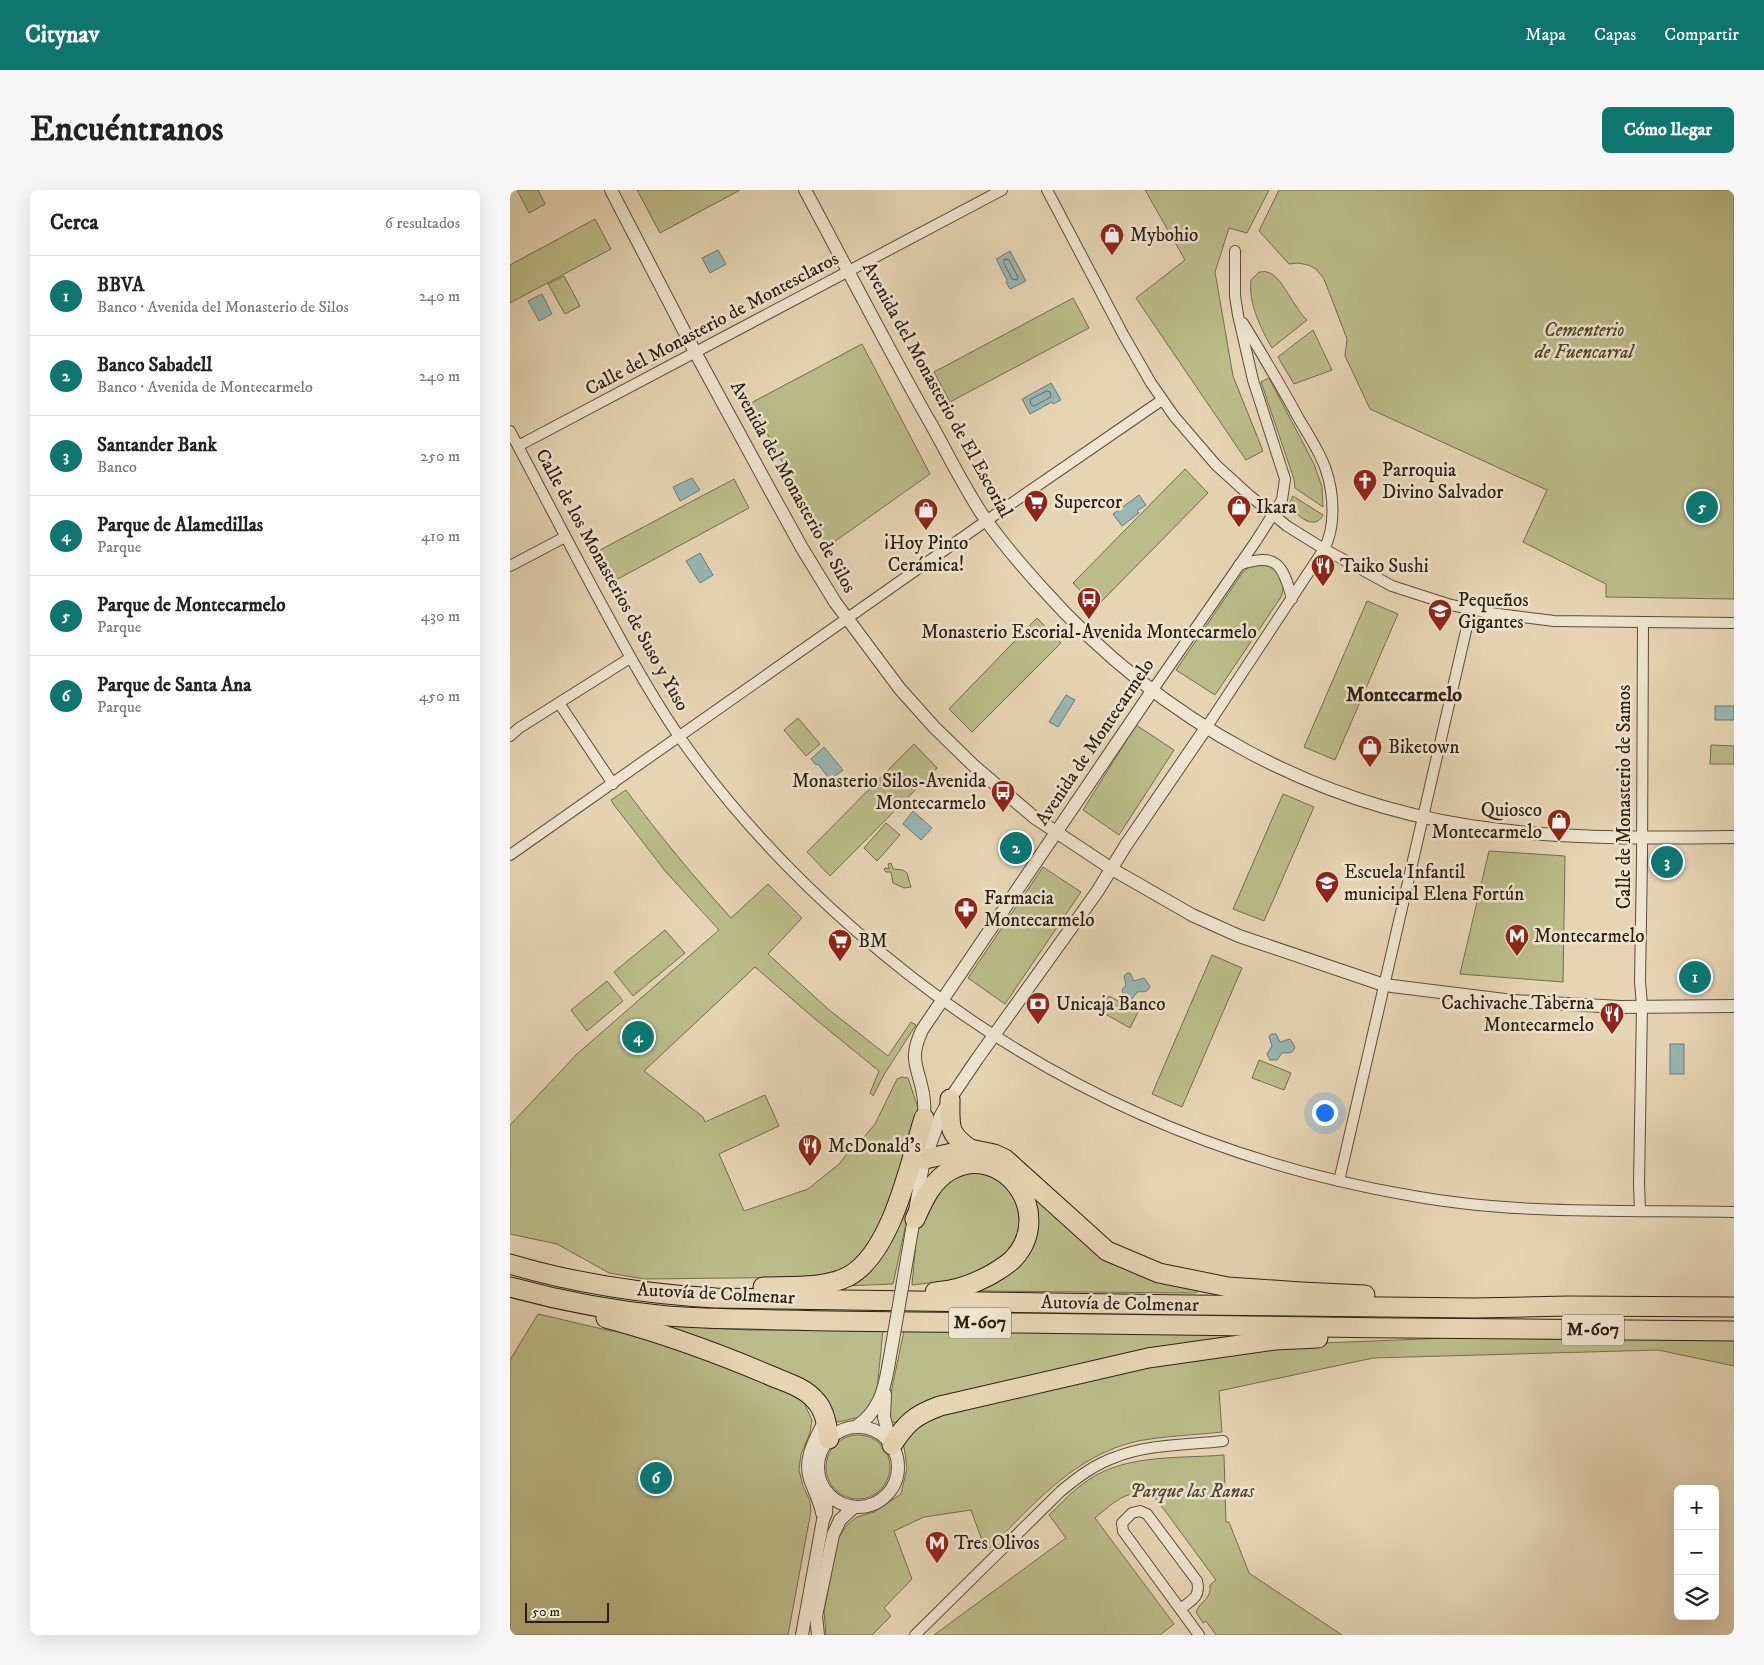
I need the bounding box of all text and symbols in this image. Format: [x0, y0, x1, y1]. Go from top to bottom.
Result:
text: Citynav [25, 20, 99, 50]
text: Mapa [1525, 24, 1566, 46]
text: Capas [1594, 24, 1636, 46]
text: Compartir [1664, 24, 1739, 46]
button: Cómo llegar [1602, 107, 1734, 153]
text: Encuéntranos [30, 108, 224, 152]
text: Cerca [50, 210, 98, 236]
text: 6 resultados [385, 213, 460, 233]
shop icon: Mybohio [1099, 222, 1125, 256]
place label: Mybohio [1130, 224, 1198, 247]
street label: Calle del Monasterio de Montesclaros [581, 247, 843, 401]
street label: Avenida del Monasterio de El Escorial [857, 258, 1017, 522]
text: BBVA [97, 274, 144, 297]
text: 1 [63, 286, 69, 306]
text: 240 m [419, 286, 460, 306]
text: Banco · Avenida del Monasterio de Silos [97, 297, 349, 317]
park label: Cementerio de Fuencarral [1534, 319, 1635, 364]
text: Banco Sabadell [97, 354, 212, 377]
text: 2 [62, 366, 70, 386]
text: 240 m [419, 366, 460, 386]
text: Banco · Avenida de Montecarmelo [97, 377, 313, 397]
street label: Avenida del Monasterio de Silos [725, 377, 861, 597]
text: Santander Bank [97, 434, 217, 457]
street label: Calle de los Monasterios de Suso y Yuso [530, 445, 694, 715]
text: 3 [63, 446, 69, 466]
text: 250 m [420, 446, 460, 466]
text: Banco [97, 457, 137, 477]
place label: Parroquia Divino Salvador [1382, 459, 1503, 504]
church icon: Parroquia Divino Salvador [1352, 468, 1378, 502]
pin: 5 [1686, 488, 1718, 526]
supermarket icon: Supercor [1023, 489, 1049, 523]
place label: Supercor [1054, 491, 1122, 514]
shop icon: Ikara [1226, 494, 1252, 528]
place label: Ikara [1256, 496, 1296, 519]
shop icon: ¡Hoy Pinto Cerámica! [913, 497, 939, 531]
text: Parque de Alamedillas [97, 514, 263, 537]
text: 4 [61, 526, 71, 546]
text: 410 m [421, 526, 460, 546]
place label: ¡Hoy Pinto Cerámica! [884, 532, 968, 577]
text: Parque [97, 537, 141, 557]
restaurant icon: Taiko Sushi [1310, 553, 1336, 587]
place label: Taiko Sushi [1340, 555, 1429, 578]
bus stop icon: Monasterio Escorial-Avenida Montecarmelo [1076, 586, 1102, 620]
place label: Pequeños Gigantes [1458, 589, 1529, 634]
text: Parque de Montecarmelo [97, 594, 285, 617]
school or university icon: Pequeños Gigantes [1427, 598, 1453, 632]
text: 5 [62, 606, 70, 626]
text: 430 m [421, 606, 460, 626]
text: Parque [97, 617, 141, 637]
place label: Monasterio Escorial-Avenida Montecarmelo [921, 621, 1257, 644]
street label: Avenida de Montecarmelo [1031, 654, 1159, 830]
text: Parque de Santa Ana [97, 674, 251, 697]
district label: Montecarmelo [1346, 683, 1462, 708]
street label: Calle de Monasterio de Samos [1613, 685, 1636, 909]
text: 6 [62, 686, 70, 706]
text: 450 m [419, 686, 460, 706]
text: Parque [97, 697, 141, 717]
shop icon: Biketown [1357, 734, 1383, 768]
place label: Biketown [1388, 736, 1459, 759]
place label: Monasterio Silos-Avenida Montecarmelo [792, 770, 986, 815]
bus stop icon: Monasterio Silos-Avenida Montecarmelo [990, 779, 1016, 813]
place label: Quiosco Montecarmelo [1432, 799, 1542, 844]
shop icon: Quiosco Montecarmelo [1546, 808, 1572, 842]
pin: 2 [1000, 829, 1032, 867]
pin: 3 [1651, 843, 1683, 881]
place label: Escuela Infantil municipal Elena Fortún [1344, 861, 1524, 906]
school or university icon: Escuela Infantil municipal Elena Fortún [1314, 870, 1340, 904]
place label: Farmacia Montecarmelo [984, 887, 1094, 932]
pharmacy icon: Farmacia Montecarmelo [953, 896, 979, 930]
metro station icon: Montecarmelo [1504, 923, 1530, 957]
place label: Montecarmelo [1534, 925, 1644, 948]
supermarket icon: BM [827, 928, 853, 962]
place label: BM [858, 930, 887, 953]
pin: 1 [1679, 958, 1711, 996]
bank icon: Unicaja Banco [1025, 991, 1051, 1025]
place label: Cachivache Taberna Montecarmelo [1441, 992, 1594, 1037]
place label: Unicaja Banco [1056, 993, 1165, 1016]
restaurant icon: Cachivache Taberna Montecarmelo [1599, 1001, 1625, 1035]
pin: 4 [622, 1018, 654, 1056]
your location [1312, 1100, 1338, 1126]
restaurant icon: McDonald's [797, 1133, 823, 1167]
place label: McDonald's [828, 1135, 921, 1158]
street label: Autovía de Colmenar [636, 1278, 796, 1310]
street label: Autovía de Colmenar [1041, 1291, 1199, 1317]
road number: M-607 [949, 1308, 1011, 1338]
road number: M-607 [1562, 1314, 1624, 1346]
pin: 6 [640, 1459, 672, 1497]
park label: Parque las Ranas [1130, 1480, 1255, 1504]
map controls [1674, 1485, 1719, 1620]
button: + [1674, 1485, 1719, 1530]
metro station icon: Tres Olivos [924, 1530, 950, 1564]
button: − [1674, 1530, 1719, 1575]
place label: Tres Olivos [954, 1532, 1040, 1555]
button: layers [1674, 1575, 1719, 1620]
scale bar [525, 1600, 609, 1623]
text: 50 m [532, 1603, 560, 1621]

